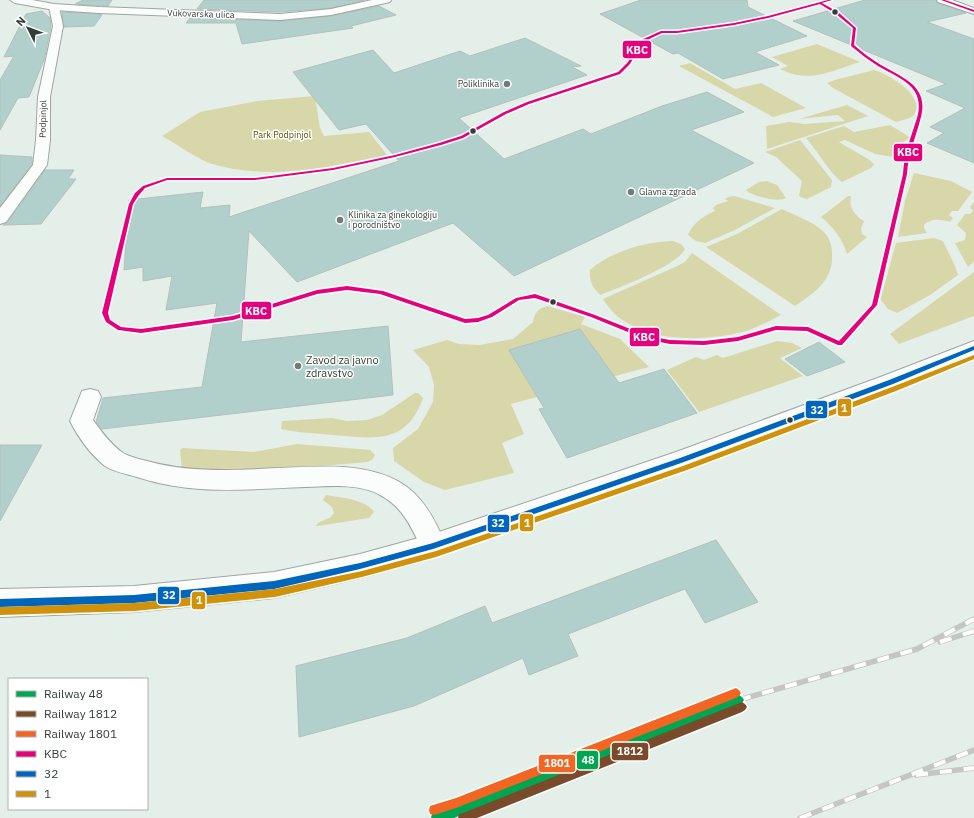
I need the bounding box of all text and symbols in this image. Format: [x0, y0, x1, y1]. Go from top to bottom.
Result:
street label: Vukovarska ulica [167, 7, 235, 20]
unlabelled marker [830, 7, 840, 17]
north arrow [8, 8, 48, 48]
text: N [13, 14, 28, 29]
line badge: KBC [622, 40, 652, 59]
text: KBC [626, 43, 648, 57]
place label: Poliklinika [458, 78, 499, 89]
marker: Poliklinika [502, 79, 512, 89]
street label: Podpinjol [37, 99, 48, 138]
unlabelled marker [468, 126, 478, 136]
park label: Park Podpinjol [253, 129, 312, 140]
line badge: KBC [893, 143, 923, 162]
text: KBC [897, 145, 919, 159]
place label: Glavna zgrada [639, 186, 696, 197]
marker: Glavna zgrada [626, 187, 636, 197]
place label: Klinika za ginekologiju i porodništvo [348, 209, 437, 230]
marker: Klinika za ginekologiju i porodništvo [335, 215, 345, 225]
unlabelled marker [548, 297, 558, 307]
line badge: KBC [241, 301, 272, 320]
text: KBC [245, 304, 267, 318]
line badge: KBC [629, 327, 660, 347]
text: KBC [633, 330, 655, 344]
place label: Zavod za javno zdravstvo [306, 353, 379, 380]
marker: Zavod za javno zdravstvo [293, 361, 303, 371]
line badge: 1 [837, 398, 852, 417]
line badge: 32 [805, 400, 828, 419]
text: 1 [841, 401, 848, 415]
text: 32 [810, 403, 824, 417]
unlabelled marker [785, 415, 795, 425]
line badge: 1 [519, 513, 534, 532]
line badge: 32 [487, 514, 510, 533]
text: 32 [491, 516, 505, 530]
text: 1 [524, 516, 531, 530]
line badge: 32 [157, 586, 180, 605]
text: 32 [162, 588, 176, 602]
line badge: 1 [191, 591, 206, 610]
text: 1 [196, 593, 203, 607]
legend [8, 678, 148, 810]
text: Railway 48 [44, 686, 103, 701]
text: Railway 1812 [44, 706, 117, 721]
text: Railway 1801 [44, 726, 117, 741]
line badge: 1812 [611, 742, 649, 761]
text: 1812 [617, 744, 644, 758]
text: KBC [44, 746, 67, 761]
line badge: 48 [576, 750, 599, 770]
text: 48 [581, 753, 595, 767]
line badge: 1801 [538, 754, 576, 773]
text: 1801 [544, 756, 571, 770]
text: 32 [44, 766, 58, 781]
text: 1 [44, 786, 51, 801]

